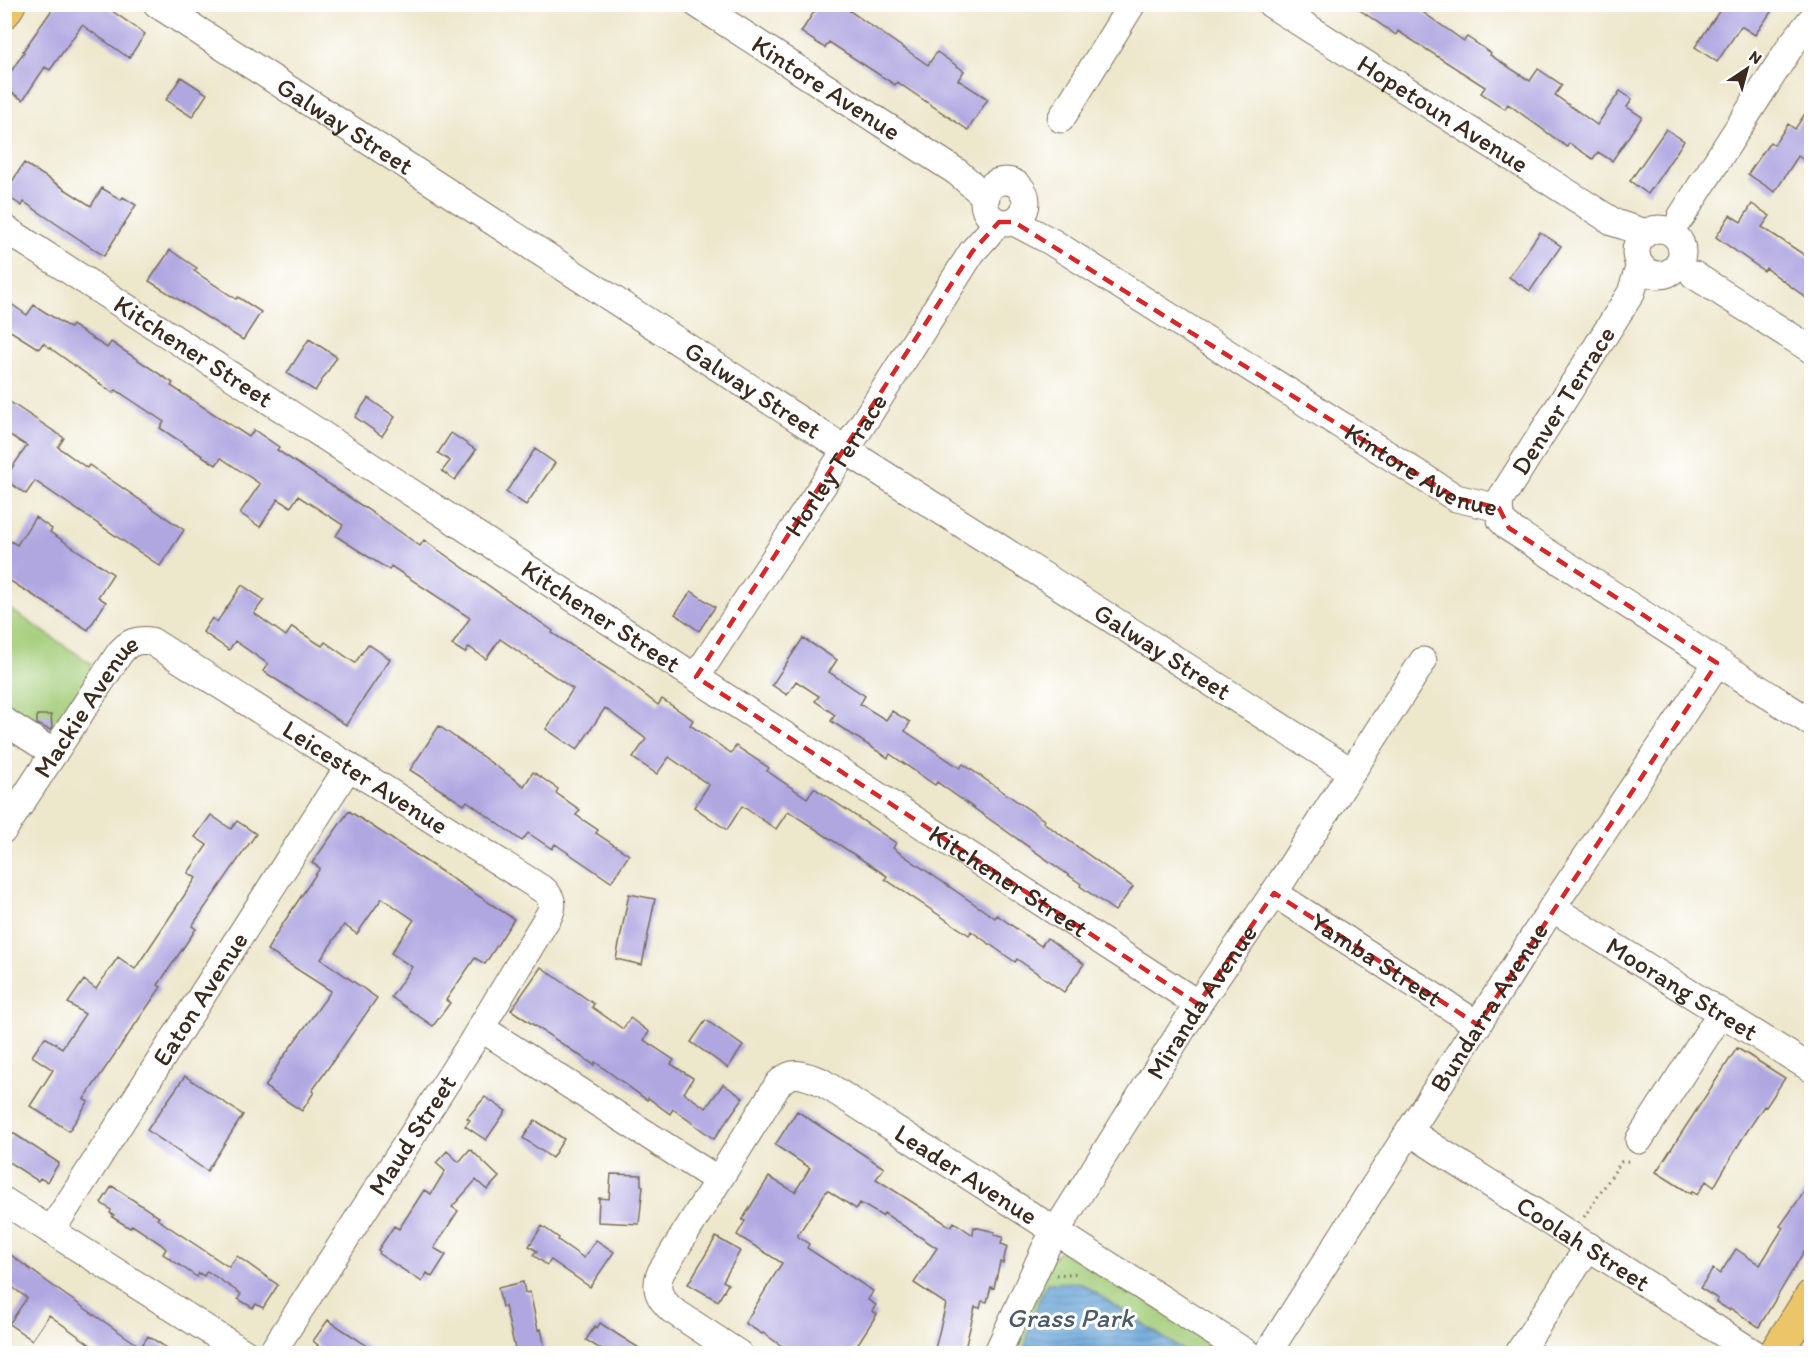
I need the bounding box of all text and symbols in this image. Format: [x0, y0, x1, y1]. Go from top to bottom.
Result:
street label: Kintore Avenue [746, 28, 907, 147]
north arrow [1717, 39, 1777, 99]
text: N [1746, 46, 1765, 68]
street label: Hopetoun Avenue [1351, 47, 1535, 180]
street label: Galway Street [271, 70, 420, 182]
street label: Kitchener Street [108, 288, 279, 415]
street label: Denver Terrace [1504, 320, 1622, 481]
street label: Galway Street [679, 334, 828, 446]
street label: Horley Terrace [777, 387, 894, 543]
street label: Kintore Avenue [1339, 416, 1501, 523]
street label: Kitchener Street [515, 553, 687, 679]
street label: Galway Street [1088, 596, 1237, 707]
street label: Mackie Avenue [26, 626, 144, 784]
street label: Leicester Avenue [277, 713, 454, 841]
street label: Kitchener Street [923, 817, 1094, 944]
street label: Yamba Street [1305, 905, 1448, 1014]
street label: Bundarra Avenue [1423, 916, 1555, 1098]
street label: Miranda Avenue [1139, 918, 1264, 1085]
street label: Eaton Avenue [145, 926, 255, 1072]
street label: Moorang Street [1600, 930, 1764, 1048]
street label: Maud Street [361, 1068, 463, 1201]
street label: Leader Avenue [889, 1117, 1044, 1232]
street label: Coolah Street [1510, 1189, 1656, 1298]
water label: Grass Park [1007, 1301, 1136, 1334]

